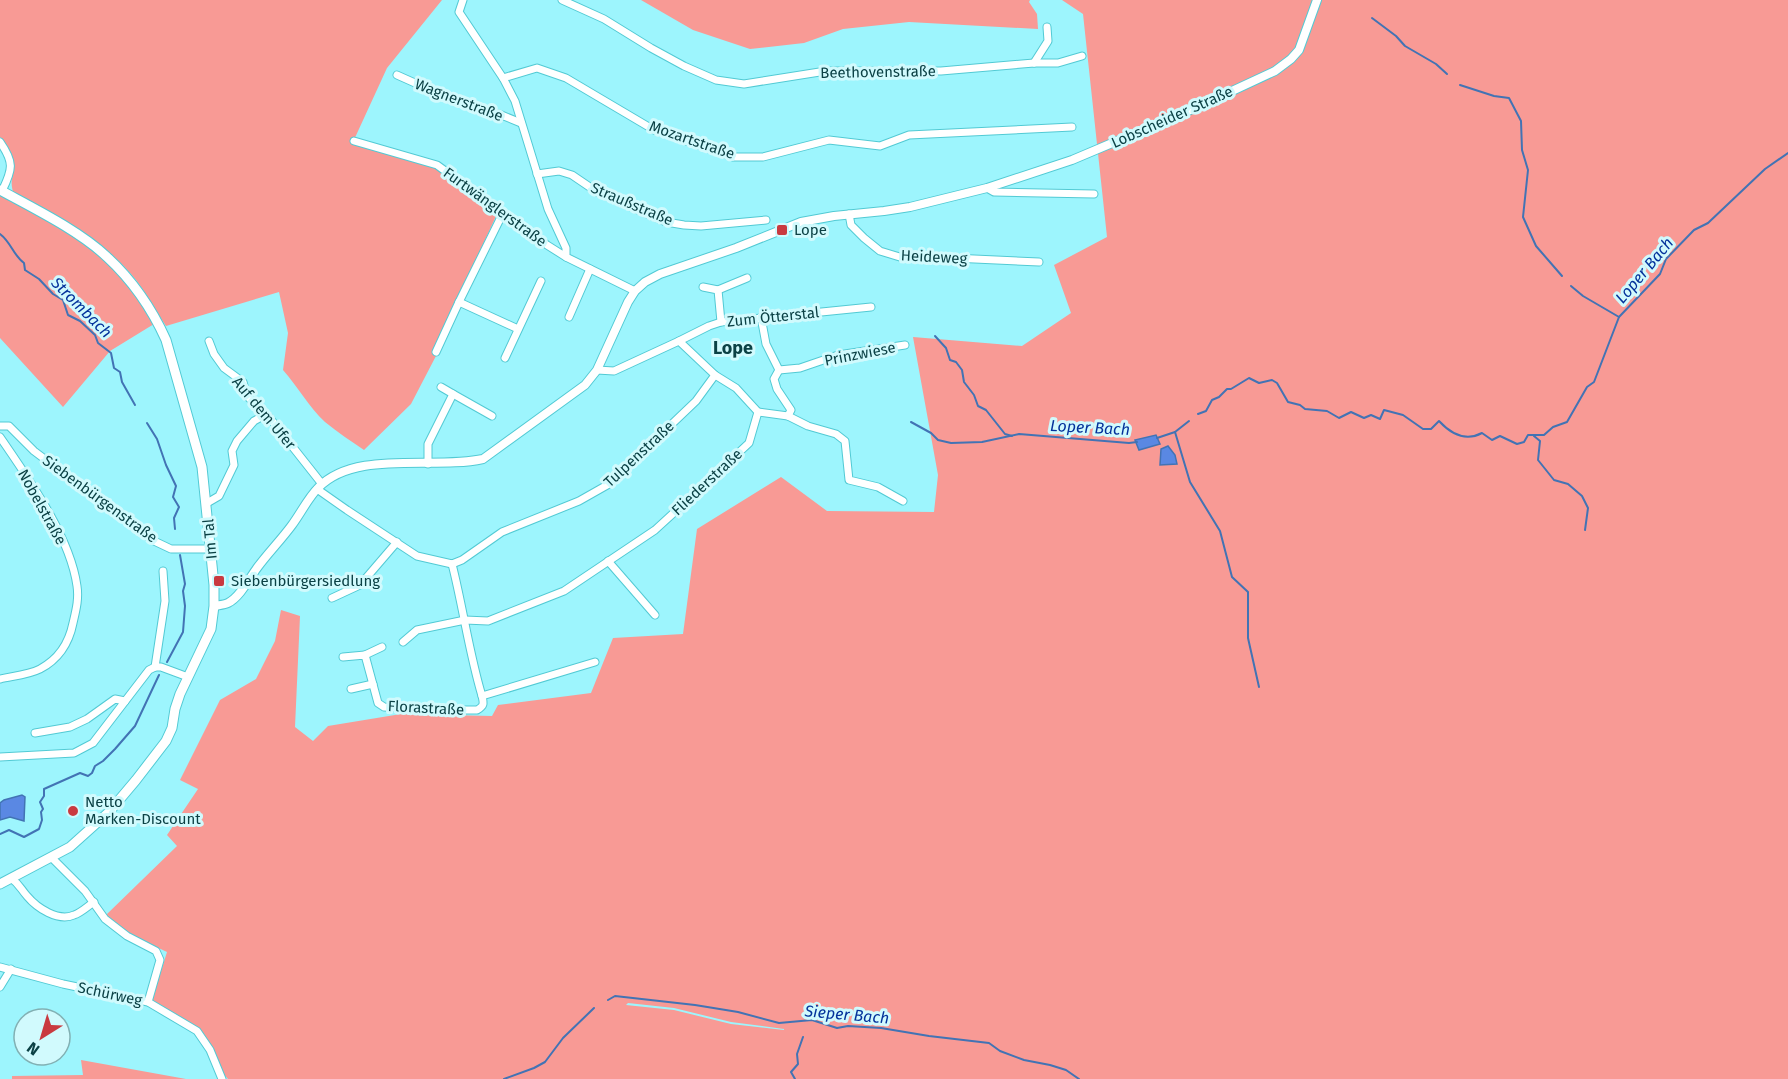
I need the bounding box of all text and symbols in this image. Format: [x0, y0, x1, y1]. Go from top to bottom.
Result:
street label: Beethovenstraße [820, 62, 936, 82]
street label: Wagnerstraße [412, 75, 506, 125]
street label: Lobscheider Straße [1108, 82, 1236, 152]
street label: Mozartstraße [647, 117, 737, 163]
street label: Furtwänglerstraße [440, 164, 550, 250]
street label: Straußstraße [588, 179, 676, 229]
place label: Lope [794, 221, 827, 239]
marker: Lope [775, 223, 789, 237]
water label: Loper Bach [1611, 234, 1677, 307]
street label: Heideweg [900, 246, 968, 268]
water label: Strombach [47, 272, 116, 342]
street label: Zum Ötterstal [726, 303, 821, 331]
district label: Lope [713, 337, 753, 359]
street label: Prinzwiese [823, 338, 897, 370]
street label: Auf dem Ufer [228, 373, 300, 453]
water label: Loper Bach [1049, 416, 1130, 439]
street label: Tulpenstraße [600, 417, 678, 491]
street label: Fliederstraße [668, 445, 746, 519]
street label: Siebenbürgenstraße [39, 451, 161, 547]
street label: Nobelstraße [14, 466, 70, 548]
street label: Im Tal [199, 517, 221, 560]
place label: Siebenbürgersiedlung [231, 572, 380, 590]
marker: Siebenbürgersiedlung [212, 574, 226, 588]
street label: Florastraße [387, 697, 465, 719]
place label: Netto Marken-Discount [85, 793, 201, 828]
marker: Netto Marken-Discount [66, 804, 80, 818]
street label: Schürweg [76, 978, 144, 1010]
water label: Sieper Bach [803, 1001, 890, 1028]
north arrow [12, 1007, 72, 1067]
text: N [23, 1038, 43, 1059]

